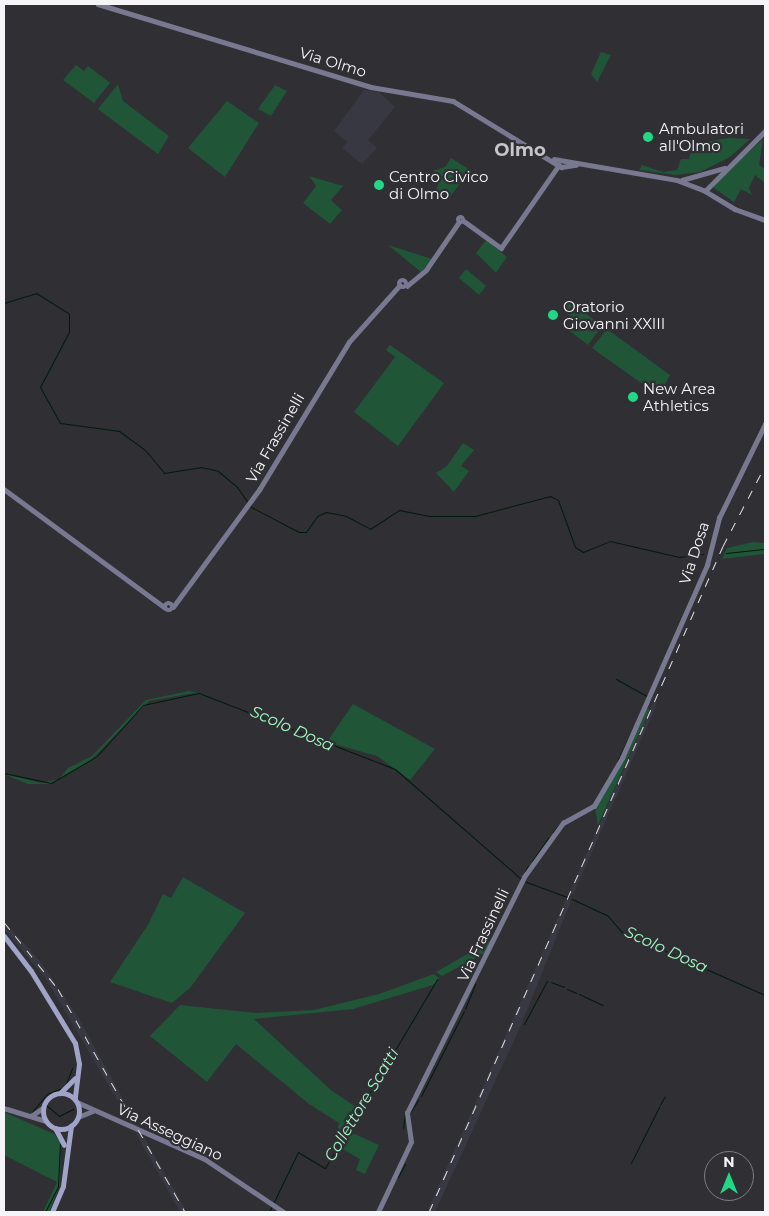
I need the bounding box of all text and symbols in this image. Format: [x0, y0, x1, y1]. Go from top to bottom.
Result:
street label: Via Olmo [297, 43, 369, 81]
place label: Ambulatori all'Olmo [659, 119, 744, 154]
marker: Ambulatori all'Olmo [641, 130, 655, 144]
district label: Olmo [494, 139, 546, 161]
place label: Centro Civico di Olmo [389, 167, 488, 202]
marker: Centro Civico di Olmo [373, 179, 385, 191]
place label: Oratorio Giovanni XXIII [563, 297, 665, 332]
marker: Oratorio Giovanni XXIII [547, 309, 559, 321]
place label: New Area Athletics [643, 379, 715, 414]
street label: Via Frassinelli [242, 390, 308, 486]
marker: New Area Athletics [627, 391, 639, 403]
street label: Via Dosa [675, 519, 713, 587]
water label: Scolo Dosa [247, 702, 337, 756]
street label: Via Frassinelli [454, 886, 512, 984]
water label: Scolo Dosa [622, 922, 710, 978]
water label: Collettore Scatti [321, 1045, 403, 1165]
street label: Via Asseggiano [114, 1100, 226, 1164]
north arrow [704, 1151, 754, 1201]
text: N [723, 1153, 735, 1171]

